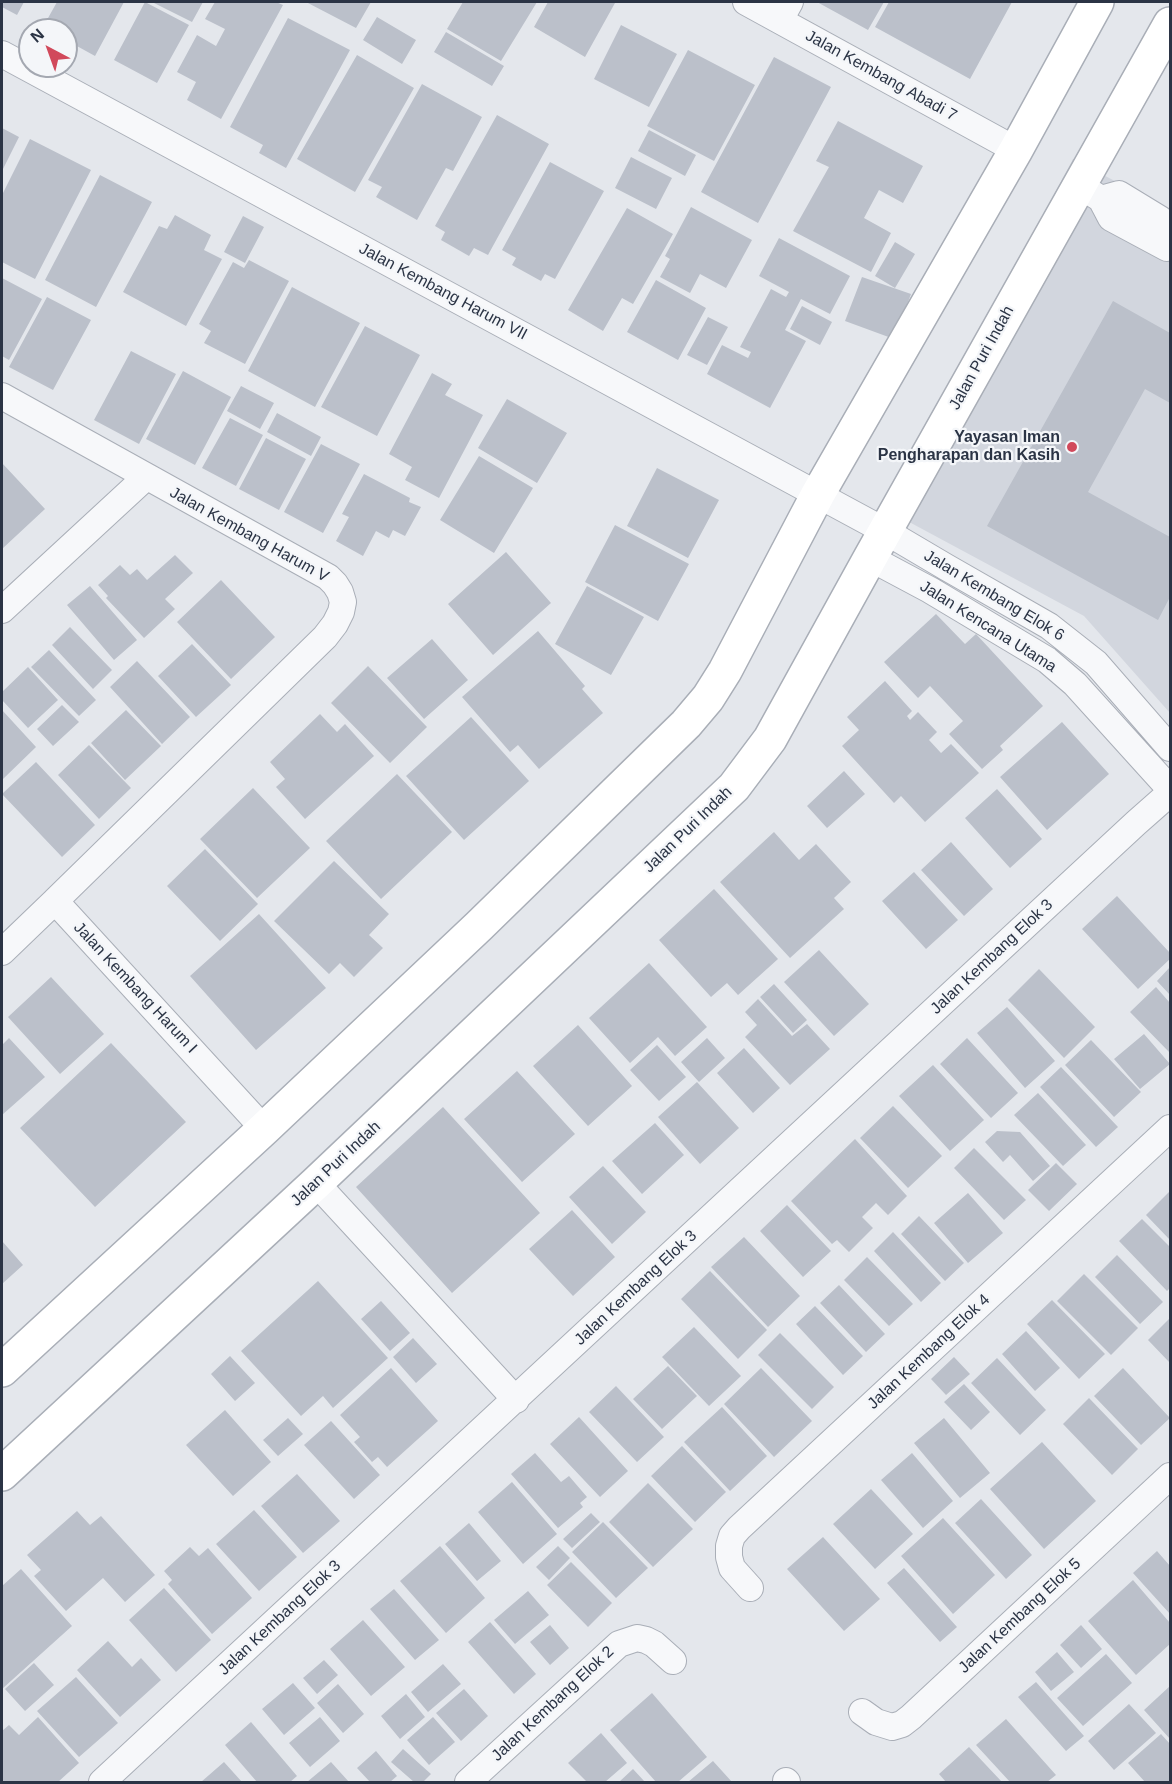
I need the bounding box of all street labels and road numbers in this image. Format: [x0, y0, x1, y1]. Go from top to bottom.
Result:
street label: Jalan Kembang Abadi 7 [802, 26, 960, 126]
street label: Jalan Kembang Harum VII [356, 239, 530, 345]
street label: Jalan Puri Indah [946, 303, 1018, 413]
street label: Jalan Kembang Harum V [166, 483, 332, 587]
street label: Jalan Kembang Elok 6 [920, 547, 1068, 645]
street label: Jalan Kencana Utama [916, 577, 1060, 677]
street label: Jalan Puri Indah [640, 783, 736, 877]
street label: Jalan Kembang Elok 3 [927, 895, 1057, 1019]
street label: Jalan Kembang Harum I [69, 918, 201, 1058]
street label: Jalan Puri Indah [287, 1118, 385, 1210]
street label: Jalan Kembang Elok 3 [571, 1226, 701, 1350]
street label: Jalan Kembang Elok 4 [864, 1290, 994, 1414]
street label: Jalan Kembang Elok 5 [955, 1554, 1085, 1678]
street label: Jalan Kembang Elok 3 [215, 1556, 345, 1680]
street label: Jalan Kembang Elok 2 [488, 1642, 618, 1766]

